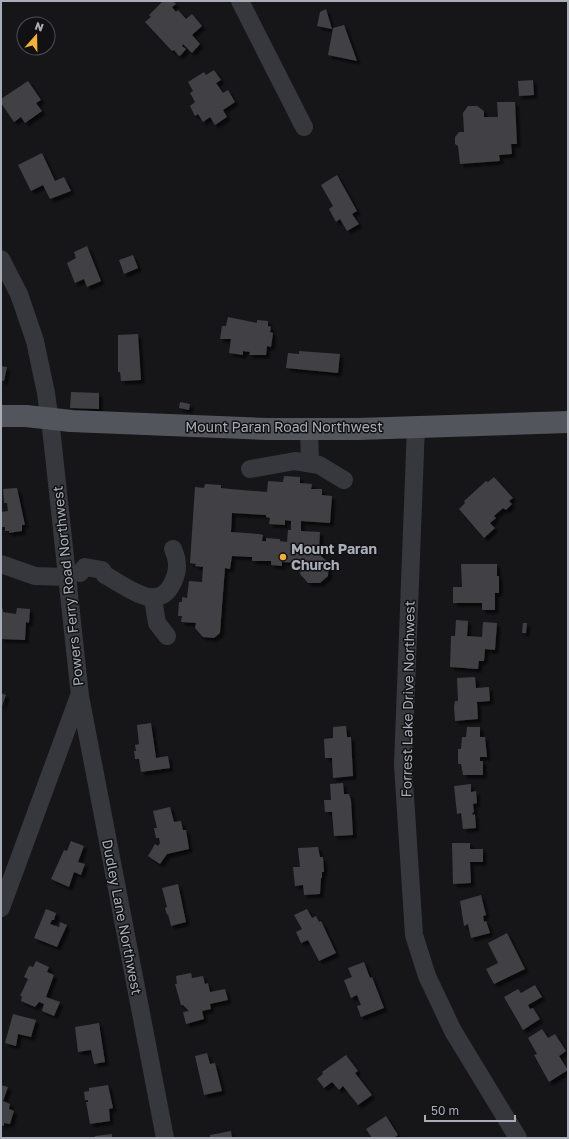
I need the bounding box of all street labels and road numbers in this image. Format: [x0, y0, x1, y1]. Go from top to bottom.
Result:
street label: Mount Paran Road Northwest [185, 418, 383, 435]
street label: Powers Ferry Road Northwest [49, 485, 86, 687]
street label: Forrest Lake Drive Northwest [397, 601, 418, 797]
street label: Dudley Lane Northwest [99, 838, 146, 996]

